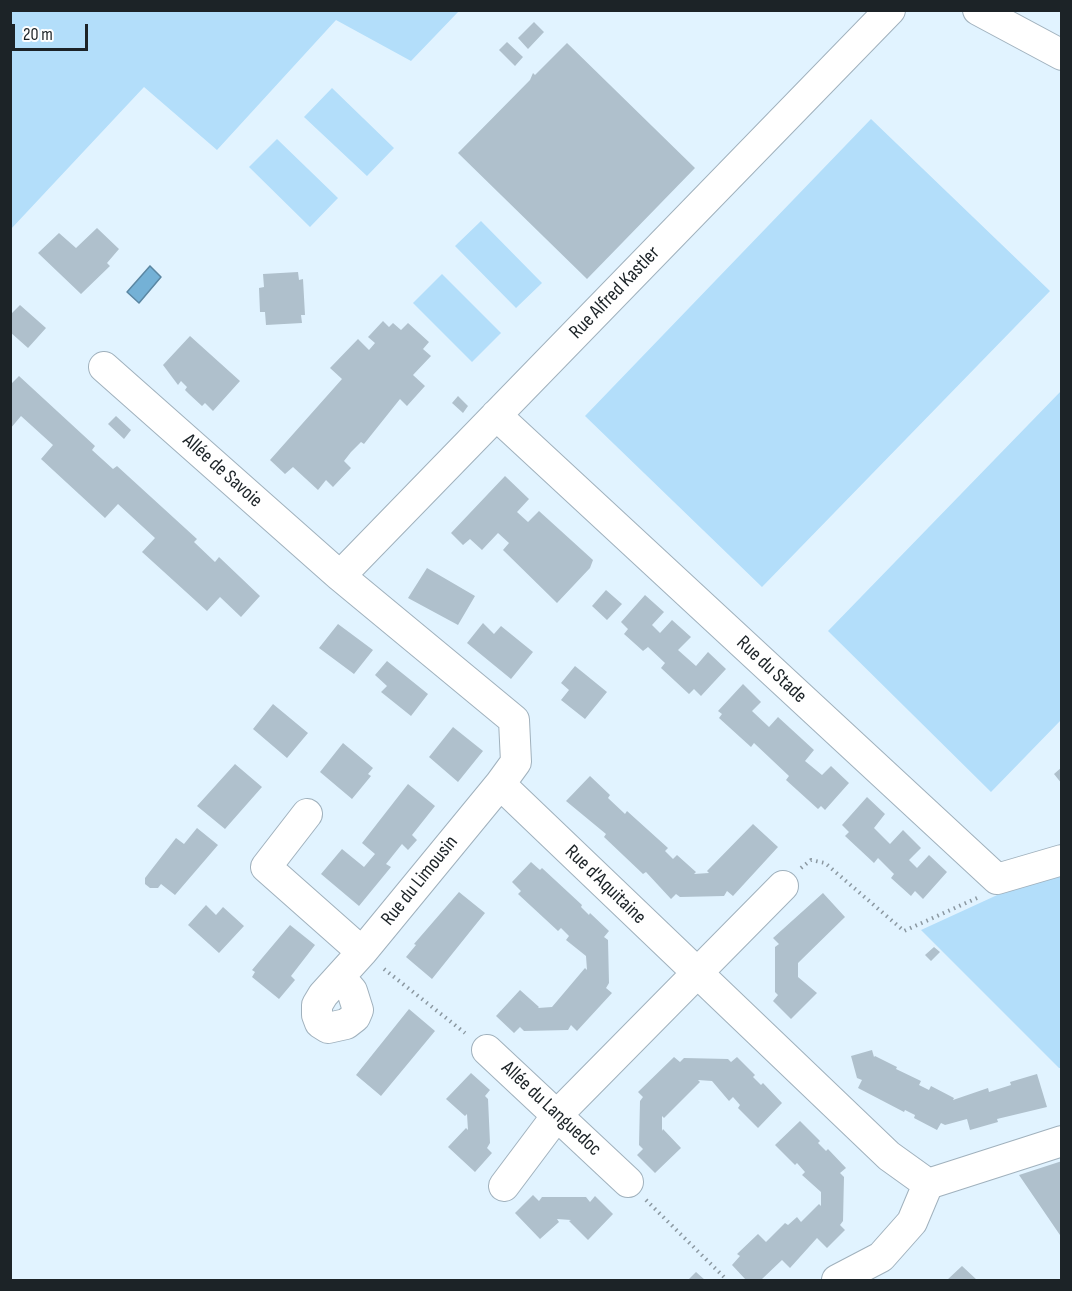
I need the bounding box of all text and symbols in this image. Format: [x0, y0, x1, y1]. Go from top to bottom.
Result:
scale bar [15, 12, 92, 50]
text: 20 m [23, 24, 53, 45]
street label: Rue Alfred Kastler [565, 242, 665, 344]
street label: Allée de Savoie [177, 429, 267, 513]
street label: Rue du Stade [731, 631, 811, 709]
street label: Rue du Limousin [376, 831, 464, 931]
street label: Rue d'Aquitaine [559, 840, 651, 930]
street label: Allée du Languedoc [496, 1057, 606, 1161]

